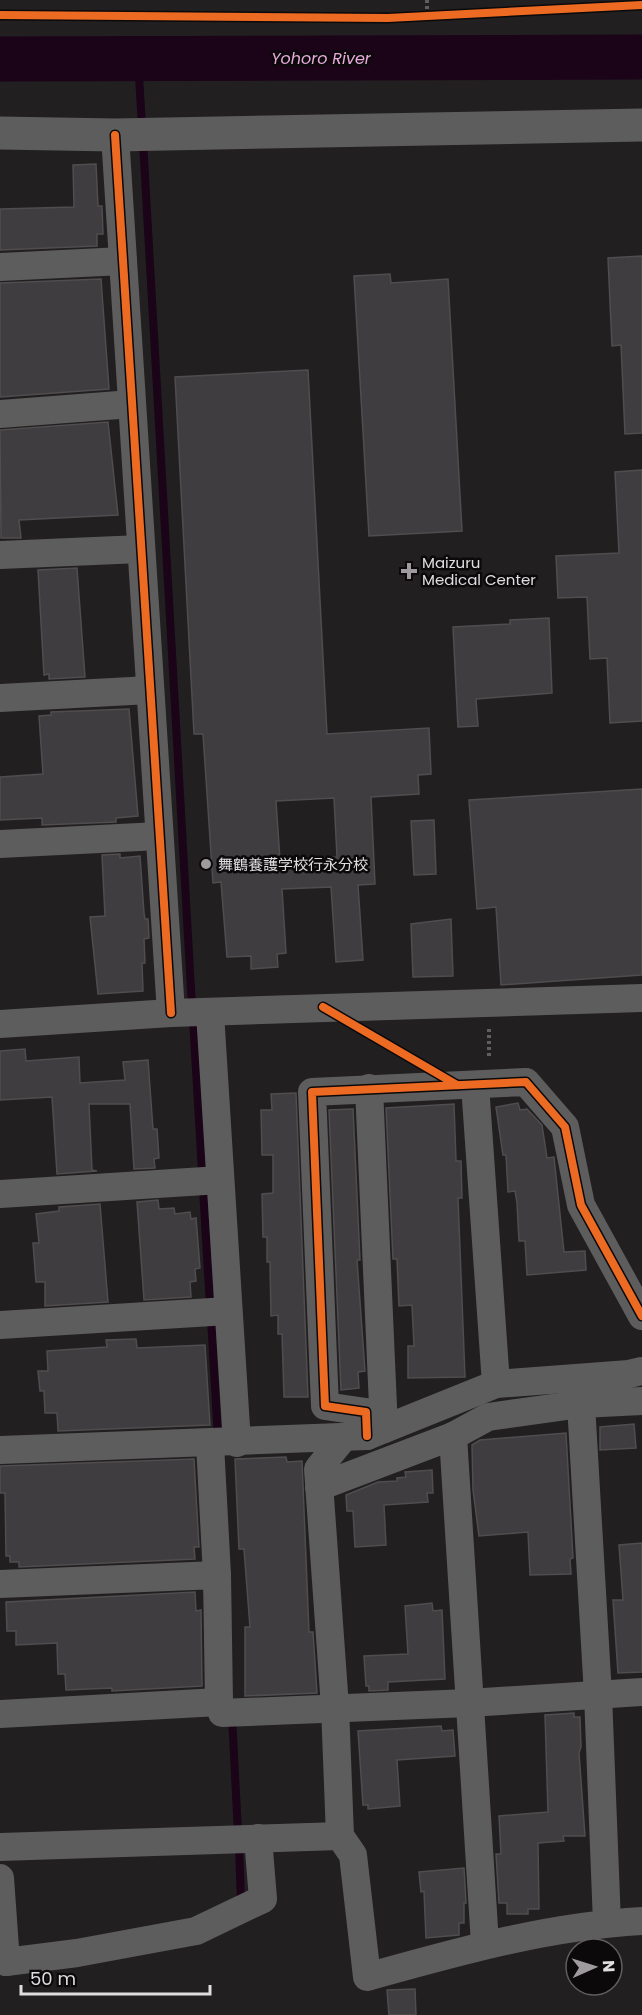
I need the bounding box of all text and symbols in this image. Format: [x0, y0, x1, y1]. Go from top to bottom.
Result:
water label: Yohoro River [271, 47, 372, 70]
place label: Maizuru Medical Center [422, 552, 536, 590]
marker: Maizuru Medical Center [400, 562, 418, 580]
place label: 舞鶴養護学校行永分校 [218, 854, 368, 875]
marker: 舞鶴養護学校行永分校 [199, 857, 213, 871]
north arrow [564, 1937, 624, 1997]
scale bar [21, 1958, 210, 1996]
text: N [597, 1960, 620, 1973]
text: 50 m [30, 1966, 76, 1991]

